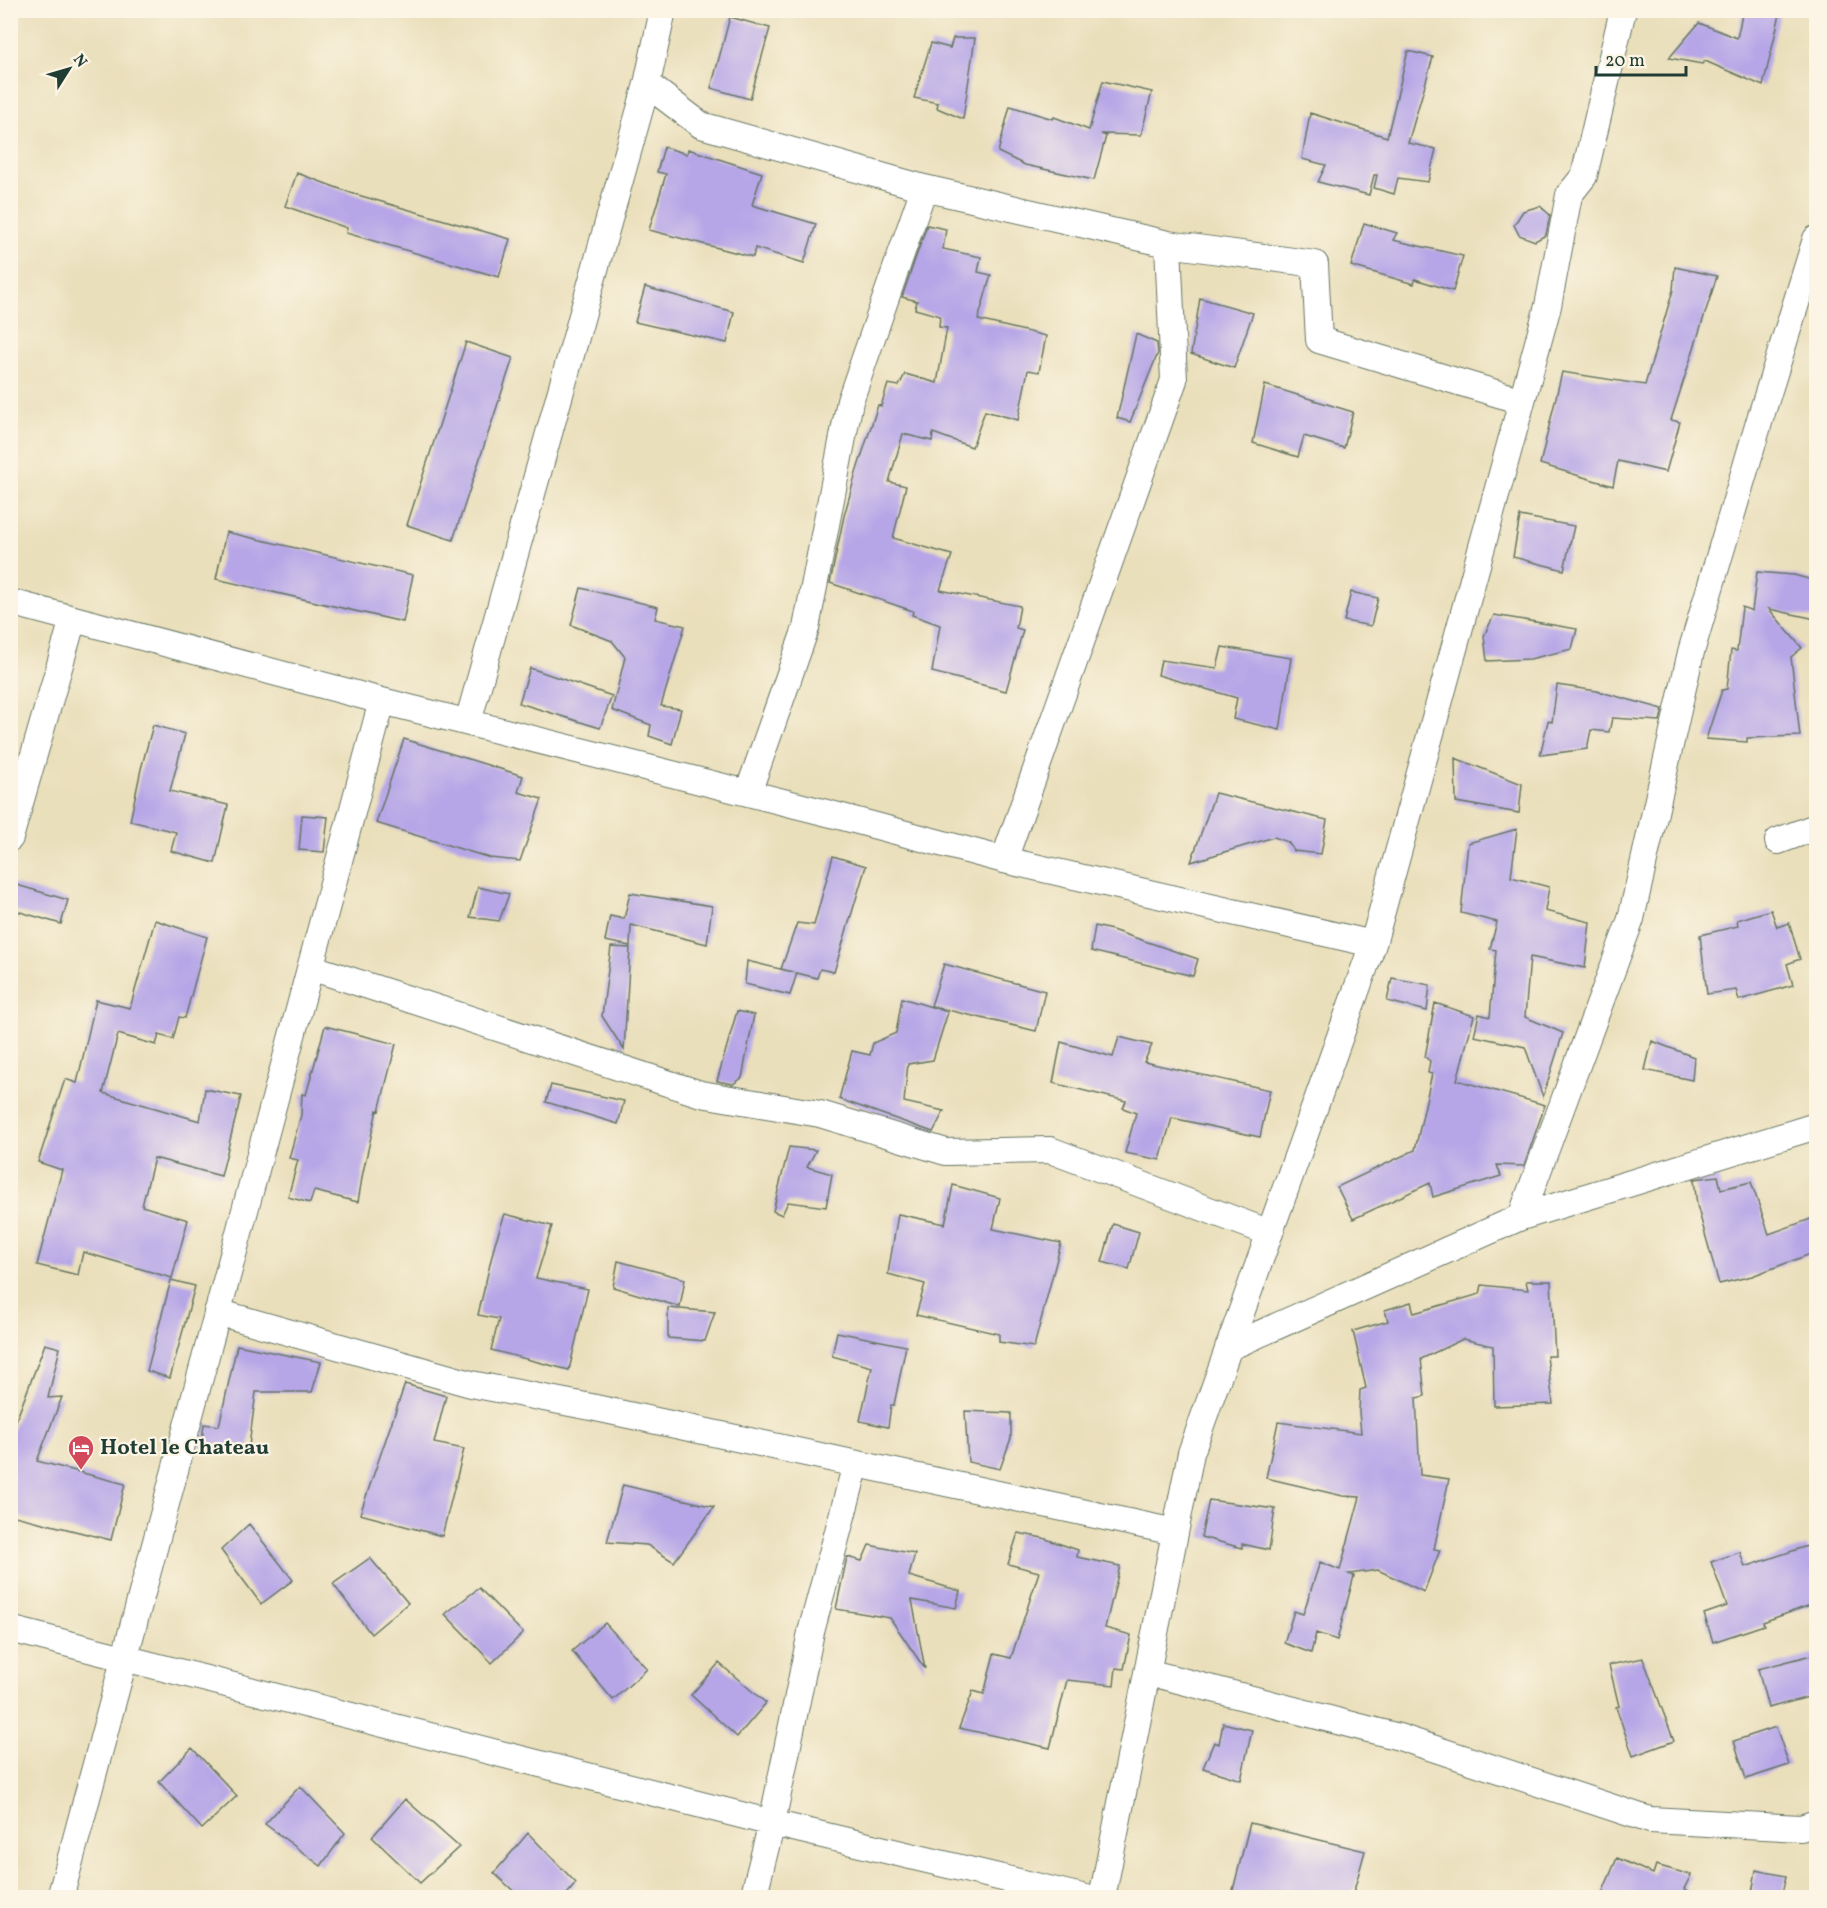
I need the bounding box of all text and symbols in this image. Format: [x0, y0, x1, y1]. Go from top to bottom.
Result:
north arrow [39, 39, 99, 99]
scale bar [1596, 39, 1686, 77]
text: 20 m [1605, 49, 1645, 74]
text: N [67, 50, 92, 73]
hotel icon: Hotel le Chateau [66, 1433, 96, 1471]
place label: Hotel le Chateau [100, 1433, 269, 1464]

